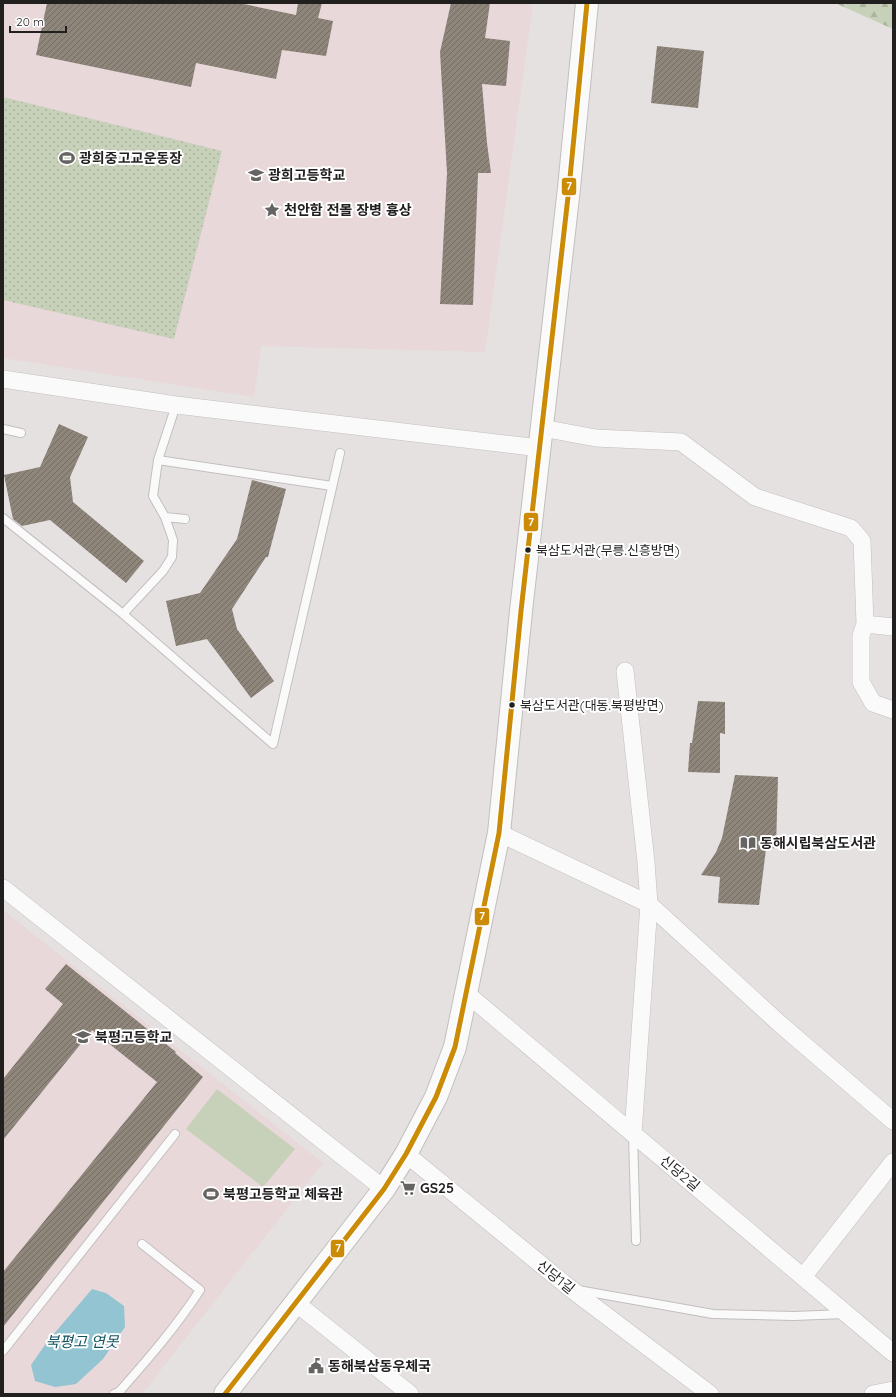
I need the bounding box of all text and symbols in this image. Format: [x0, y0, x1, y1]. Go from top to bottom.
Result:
scale bar [10, 8, 66, 34]
text: 20 m [16, 14, 44, 29]
sports icon: 광희중고교운동장 [58, 149, 76, 167]
place label: 광희중고교운동장 [79, 149, 182, 167]
school or university icon: 광희고등학교 [247, 166, 265, 184]
place label: 광희고등학교 [268, 166, 345, 184]
line badge: 7 [561, 177, 577, 196]
text: 7 [566, 179, 572, 193]
place icon: 천안함 전몰 장병 흉상 [263, 201, 281, 219]
place label: 천안함 전몰 장병 흉상 [284, 201, 412, 219]
line badge: 7 [523, 512, 539, 532]
text: 7 [528, 515, 534, 529]
place label: 북삼도서관(무릉.신흥방면) [536, 542, 680, 558]
marker: 북삼도서관(무릉.신흥방면) [523, 545, 533, 555]
place label: 북삼도서관(대동.북평방면) [520, 697, 664, 713]
marker: 북삼도서관(대동.북평방면) [507, 700, 517, 710]
library icon: 동해시립북삼도서관 [739, 834, 757, 852]
place label: 동해시립북삼도서관 [760, 834, 876, 852]
line badge: 7 [474, 907, 490, 926]
text: 7 [479, 909, 485, 923]
school or university icon: 북평고등학교 [74, 1028, 92, 1046]
place label: 북평고등학교 [95, 1028, 172, 1046]
street label: 신당2길 [656, 1151, 704, 1195]
supermarket icon: GS25 [399, 1179, 417, 1197]
place label: GS25 [420, 1179, 454, 1197]
sports icon: 북평고등학교 체육관 [202, 1185, 220, 1203]
place label: 북평고등학교 체육관 [223, 1185, 343, 1203]
line badge: 7 [330, 1239, 345, 1258]
text: 7 [335, 1241, 341, 1255]
street label: 신당1길 [533, 1256, 579, 1298]
water label: 북평고 연못 [45, 1332, 120, 1351]
public building icon: 동해북삼동우체국 [307, 1357, 325, 1375]
place label: 동해북삼동우체국 [328, 1357, 431, 1375]

